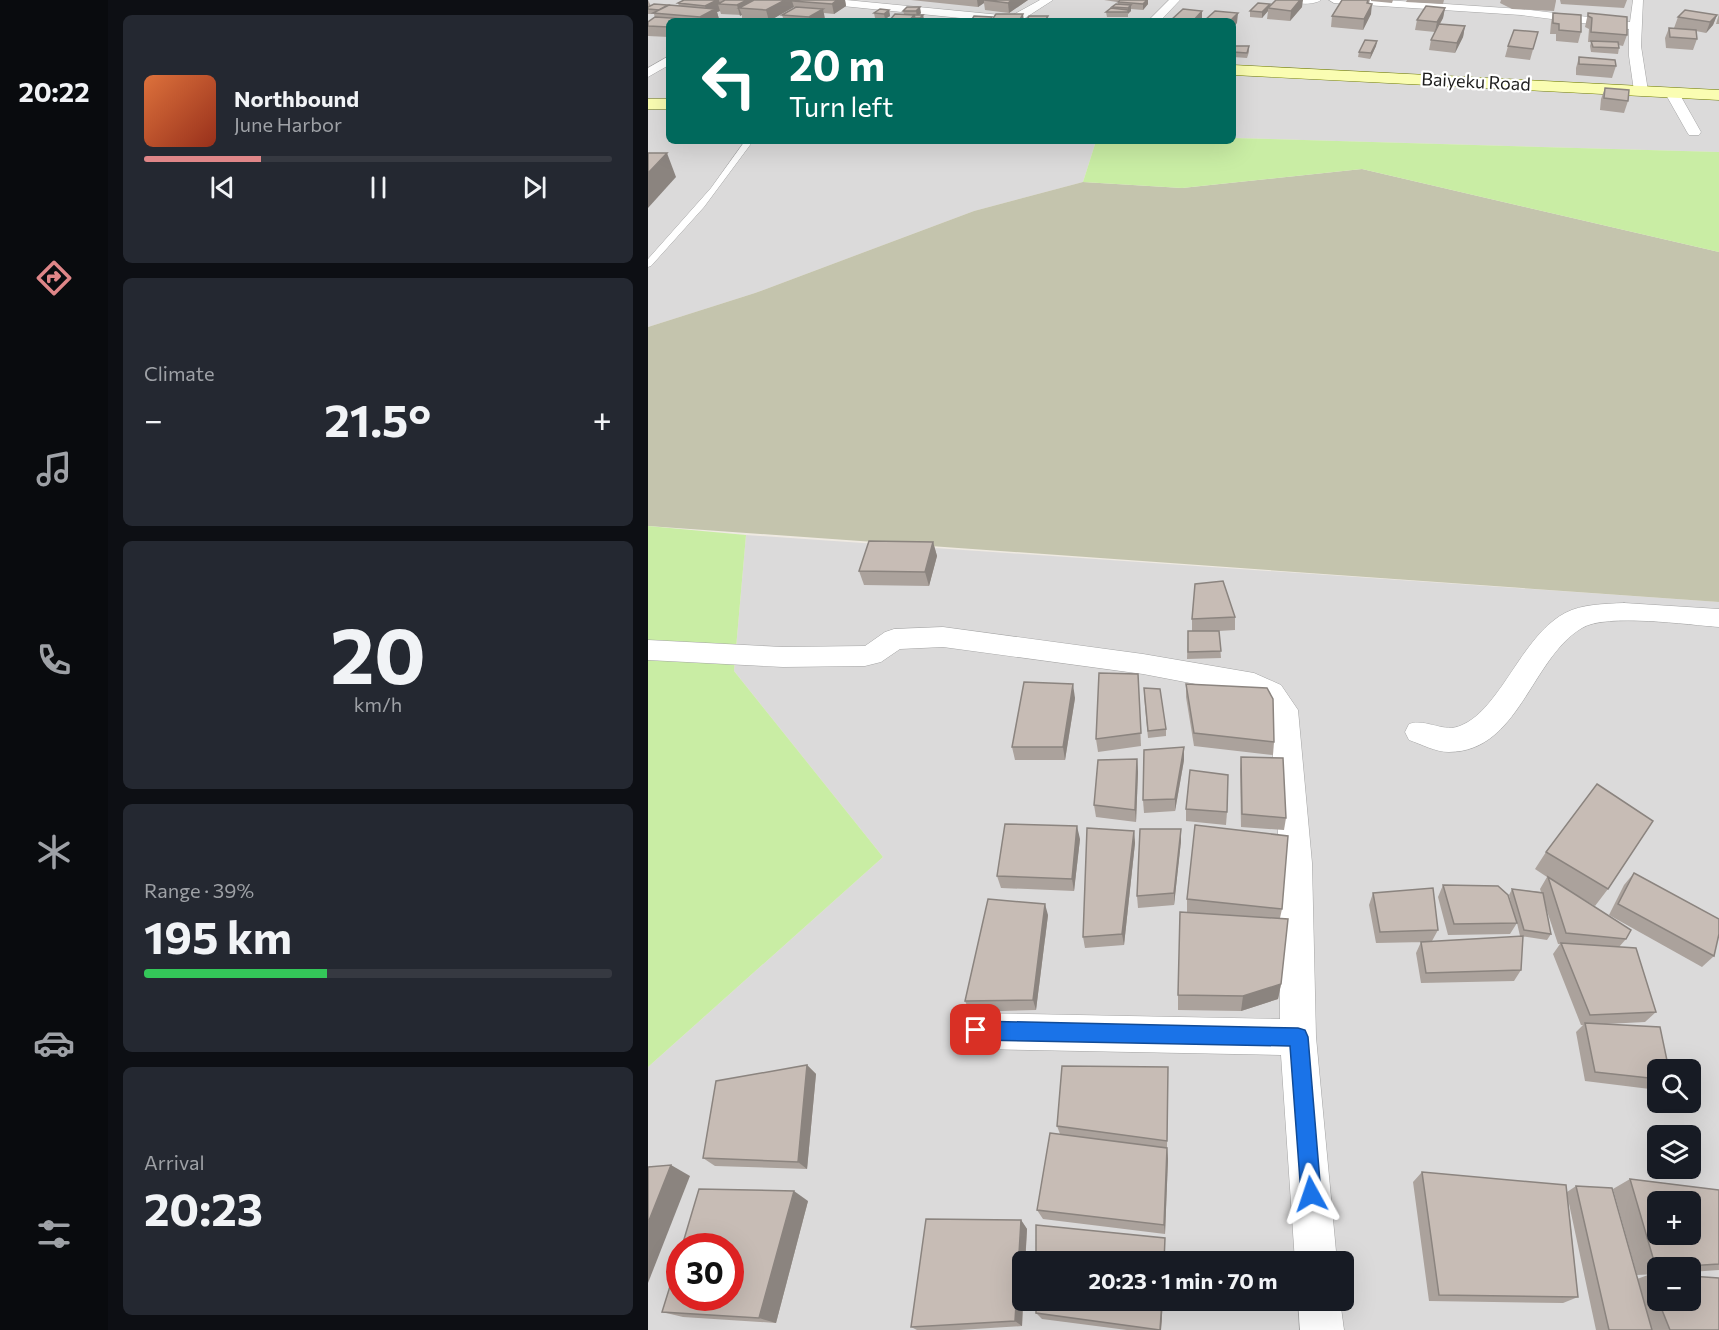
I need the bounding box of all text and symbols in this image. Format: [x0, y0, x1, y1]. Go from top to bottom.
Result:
text: 20 m [789, 38, 885, 90]
icon: left [690, 42, 768, 120]
street label: Baiyeku Road [1421, 67, 1531, 95]
text: 20:22 [18, 75, 90, 108]
text: Northbound [234, 85, 359, 112]
text: Turn left [789, 90, 893, 123]
text: June Harbor [234, 112, 342, 136]
icon: previous [206, 171, 239, 204]
icon: pause [362, 171, 395, 204]
icon: next [518, 171, 551, 204]
icon: directions [33, 257, 75, 299]
text: Climate [144, 361, 214, 385]
text: 21.5° [324, 391, 431, 446]
text: − [144, 398, 163, 439]
text: + [593, 398, 612, 439]
icon: music [33, 448, 75, 490]
text: 20 [330, 605, 426, 700]
icon: phone [33, 639, 75, 681]
text: km/h [354, 692, 402, 716]
icon: climate [33, 831, 75, 873]
text: Range · 39% [144, 878, 254, 902]
text: 195 km [144, 908, 292, 963]
pin [950, 1004, 1001, 1055]
icon: arrive [959, 1013, 992, 1046]
icon: car [33, 1022, 75, 1064]
map controls [1647, 1059, 1701, 1311]
button: search [1647, 1059, 1701, 1113]
button: layers [1647, 1125, 1701, 1179]
text: Arrival [144, 1150, 205, 1174]
position arrow [1279, 1162, 1343, 1226]
text: 20:23 [144, 1180, 263, 1235]
button: + [1647, 1191, 1701, 1245]
icon: filters [33, 1213, 75, 1255]
speed limit sign: 30 [666, 1233, 744, 1311]
button: − [1647, 1257, 1701, 1311]
text: 20:23 · 1 min · 70 m [1089, 1267, 1277, 1294]

